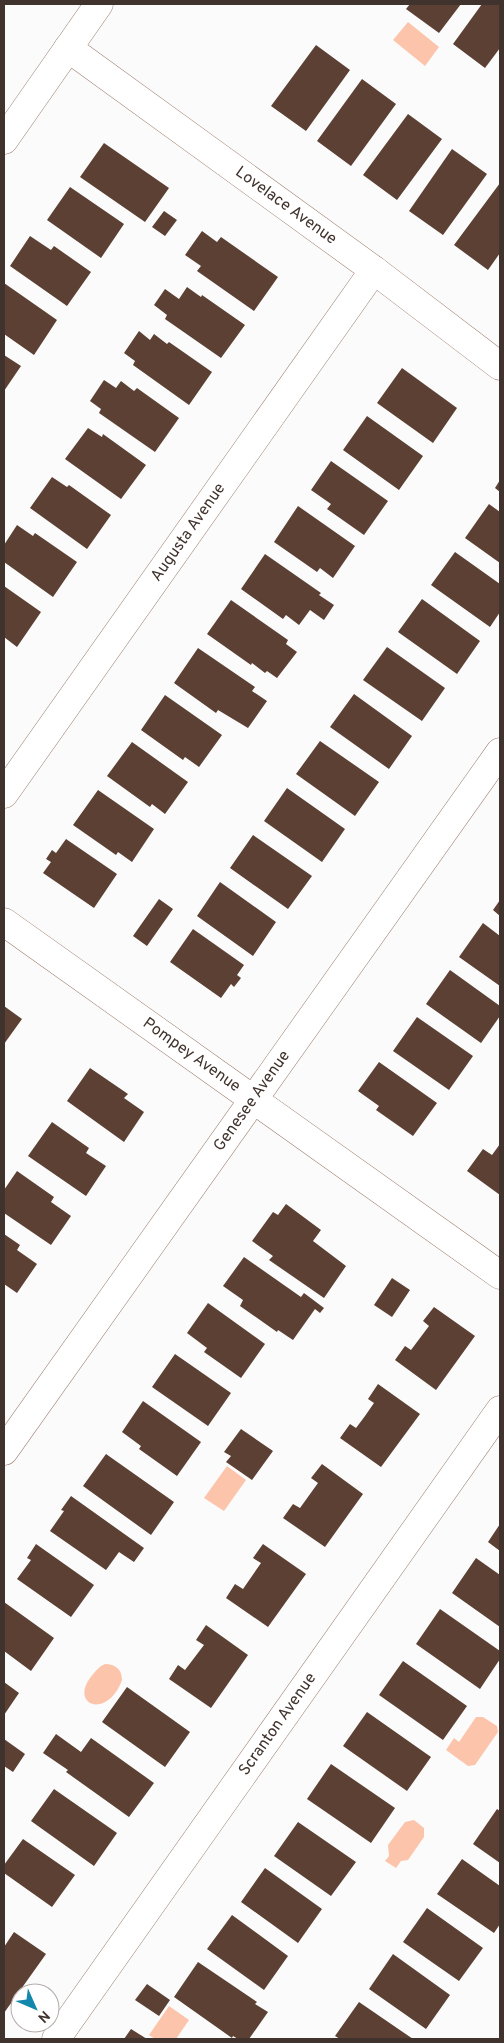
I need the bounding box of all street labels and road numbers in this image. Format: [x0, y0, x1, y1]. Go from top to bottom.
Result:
street label: Lovelace Avenue [231, 162, 341, 250]
street label: Augusta Avenue [147, 479, 230, 586]
street label: Pompey Avenue [139, 1014, 244, 1097]
street label: Genesee Avenue [210, 1047, 295, 1155]
street label: Scranton Avenue [235, 1669, 321, 1780]

